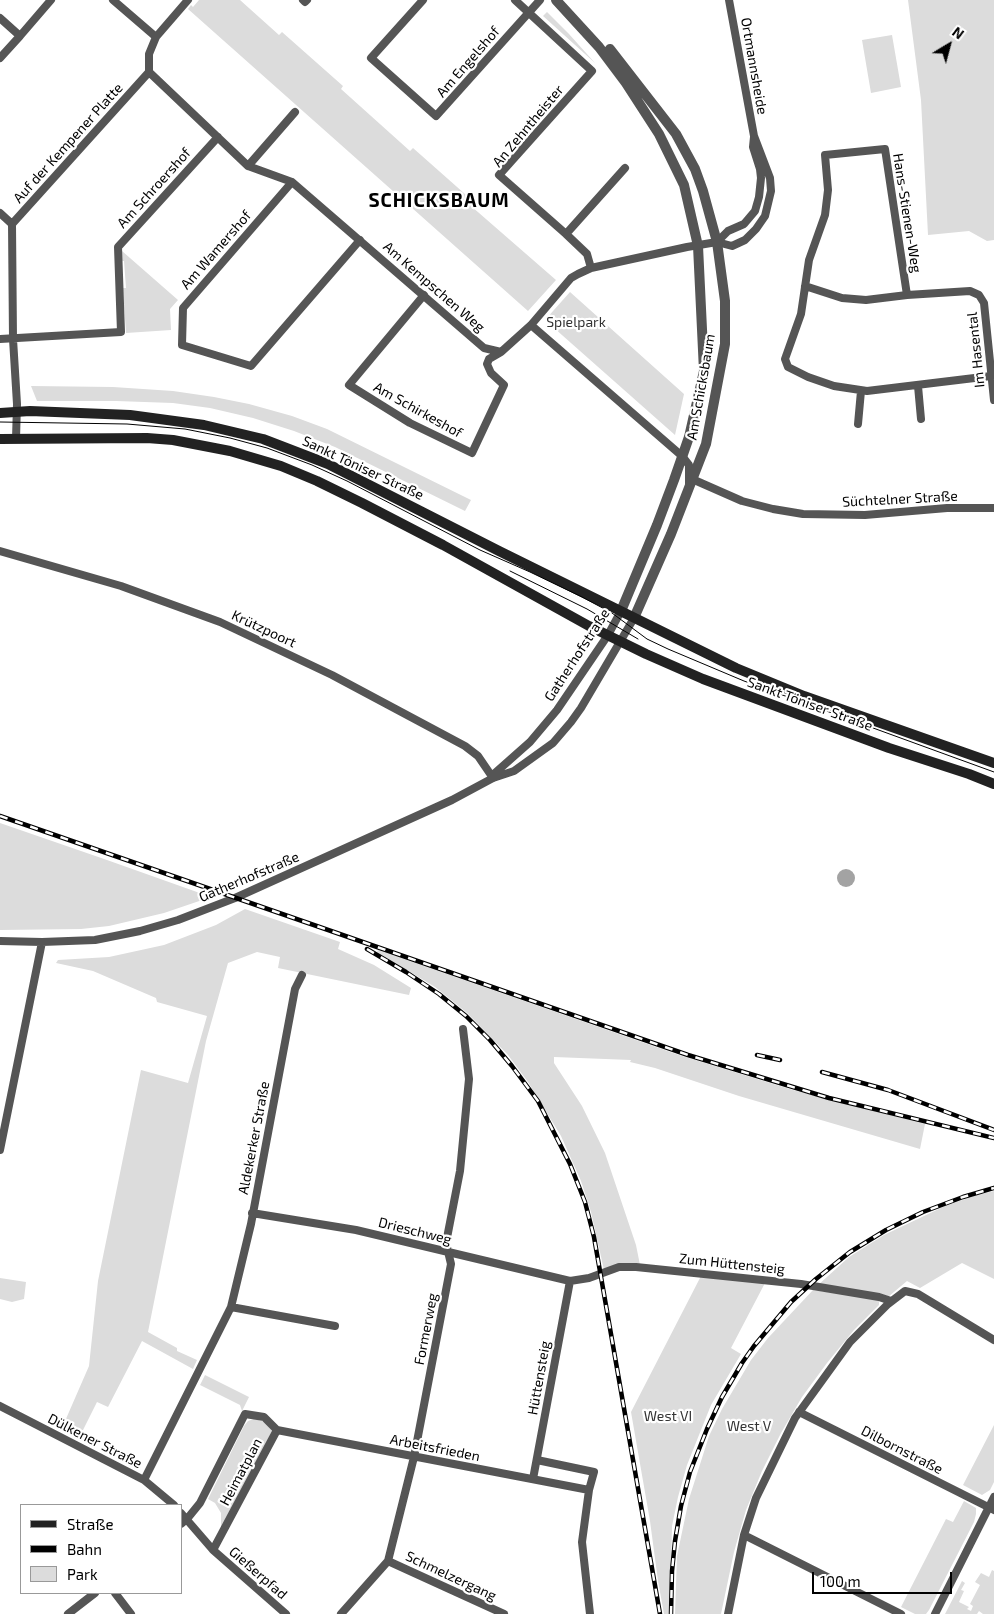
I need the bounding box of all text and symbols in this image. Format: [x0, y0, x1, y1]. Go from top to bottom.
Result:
street label: Ortmannsheide [737, 16, 771, 116]
north arrow [924, 20, 974, 70]
street label: Am Engelshof [433, 23, 503, 101]
text: N [949, 23, 967, 42]
street label: Auf der Kempener Platte [10, 80, 126, 206]
street label: An Zehntheister [489, 82, 567, 170]
street label: Am Schroershof [114, 144, 194, 232]
street label: Hans-Stienen-Weg [889, 152, 925, 274]
district label: SCHICKSBAUM [367, 190, 511, 212]
street label: Am Wamershof [177, 207, 255, 293]
street label: Am Kempschen Weg [380, 238, 488, 336]
street label: Im Hasental [964, 311, 988, 389]
park label: Spielpark [546, 314, 606, 330]
street label: Am Schicksbaum [683, 333, 719, 441]
street label: Am Schirkeshof [371, 379, 465, 441]
street label: Sankt Töniser Straße [300, 432, 426, 504]
street label: Süchtelner Straße [842, 488, 958, 510]
street label: Gatherhofstraße [541, 605, 613, 705]
street label: Krützpoort [229, 607, 299, 651]
street label: Sankt Töniser Straße [745, 674, 875, 734]
street label: Gatherhofstraße [196, 848, 302, 906]
street label: Aldekerker Straße [235, 1080, 273, 1196]
street label: Drieschweg [377, 1214, 453, 1248]
street label: Zum Hüttensteig [678, 1250, 786, 1278]
street label: Formerweg [411, 1292, 441, 1366]
street label: Hüttensteig [524, 1340, 554, 1416]
park label: West VI [644, 1408, 692, 1424]
street label: Dülkener Straße [45, 1410, 145, 1472]
park label: West V [727, 1418, 771, 1434]
street label: Dilbornstraße [858, 1422, 946, 1478]
street label: Arbeitsfrieden [389, 1431, 481, 1465]
street label: Heimatplan [216, 1436, 266, 1508]
legend [20, 1504, 182, 1594]
text: Straße [67, 1515, 113, 1533]
text: Bahn [67, 1540, 102, 1558]
street label: Gießerpfad [226, 1543, 290, 1603]
street label: Schmelzergang [403, 1548, 499, 1604]
scale bar [814, 1562, 954, 1594]
text: Park [67, 1565, 98, 1583]
text: 100 m [820, 1572, 861, 1590]

